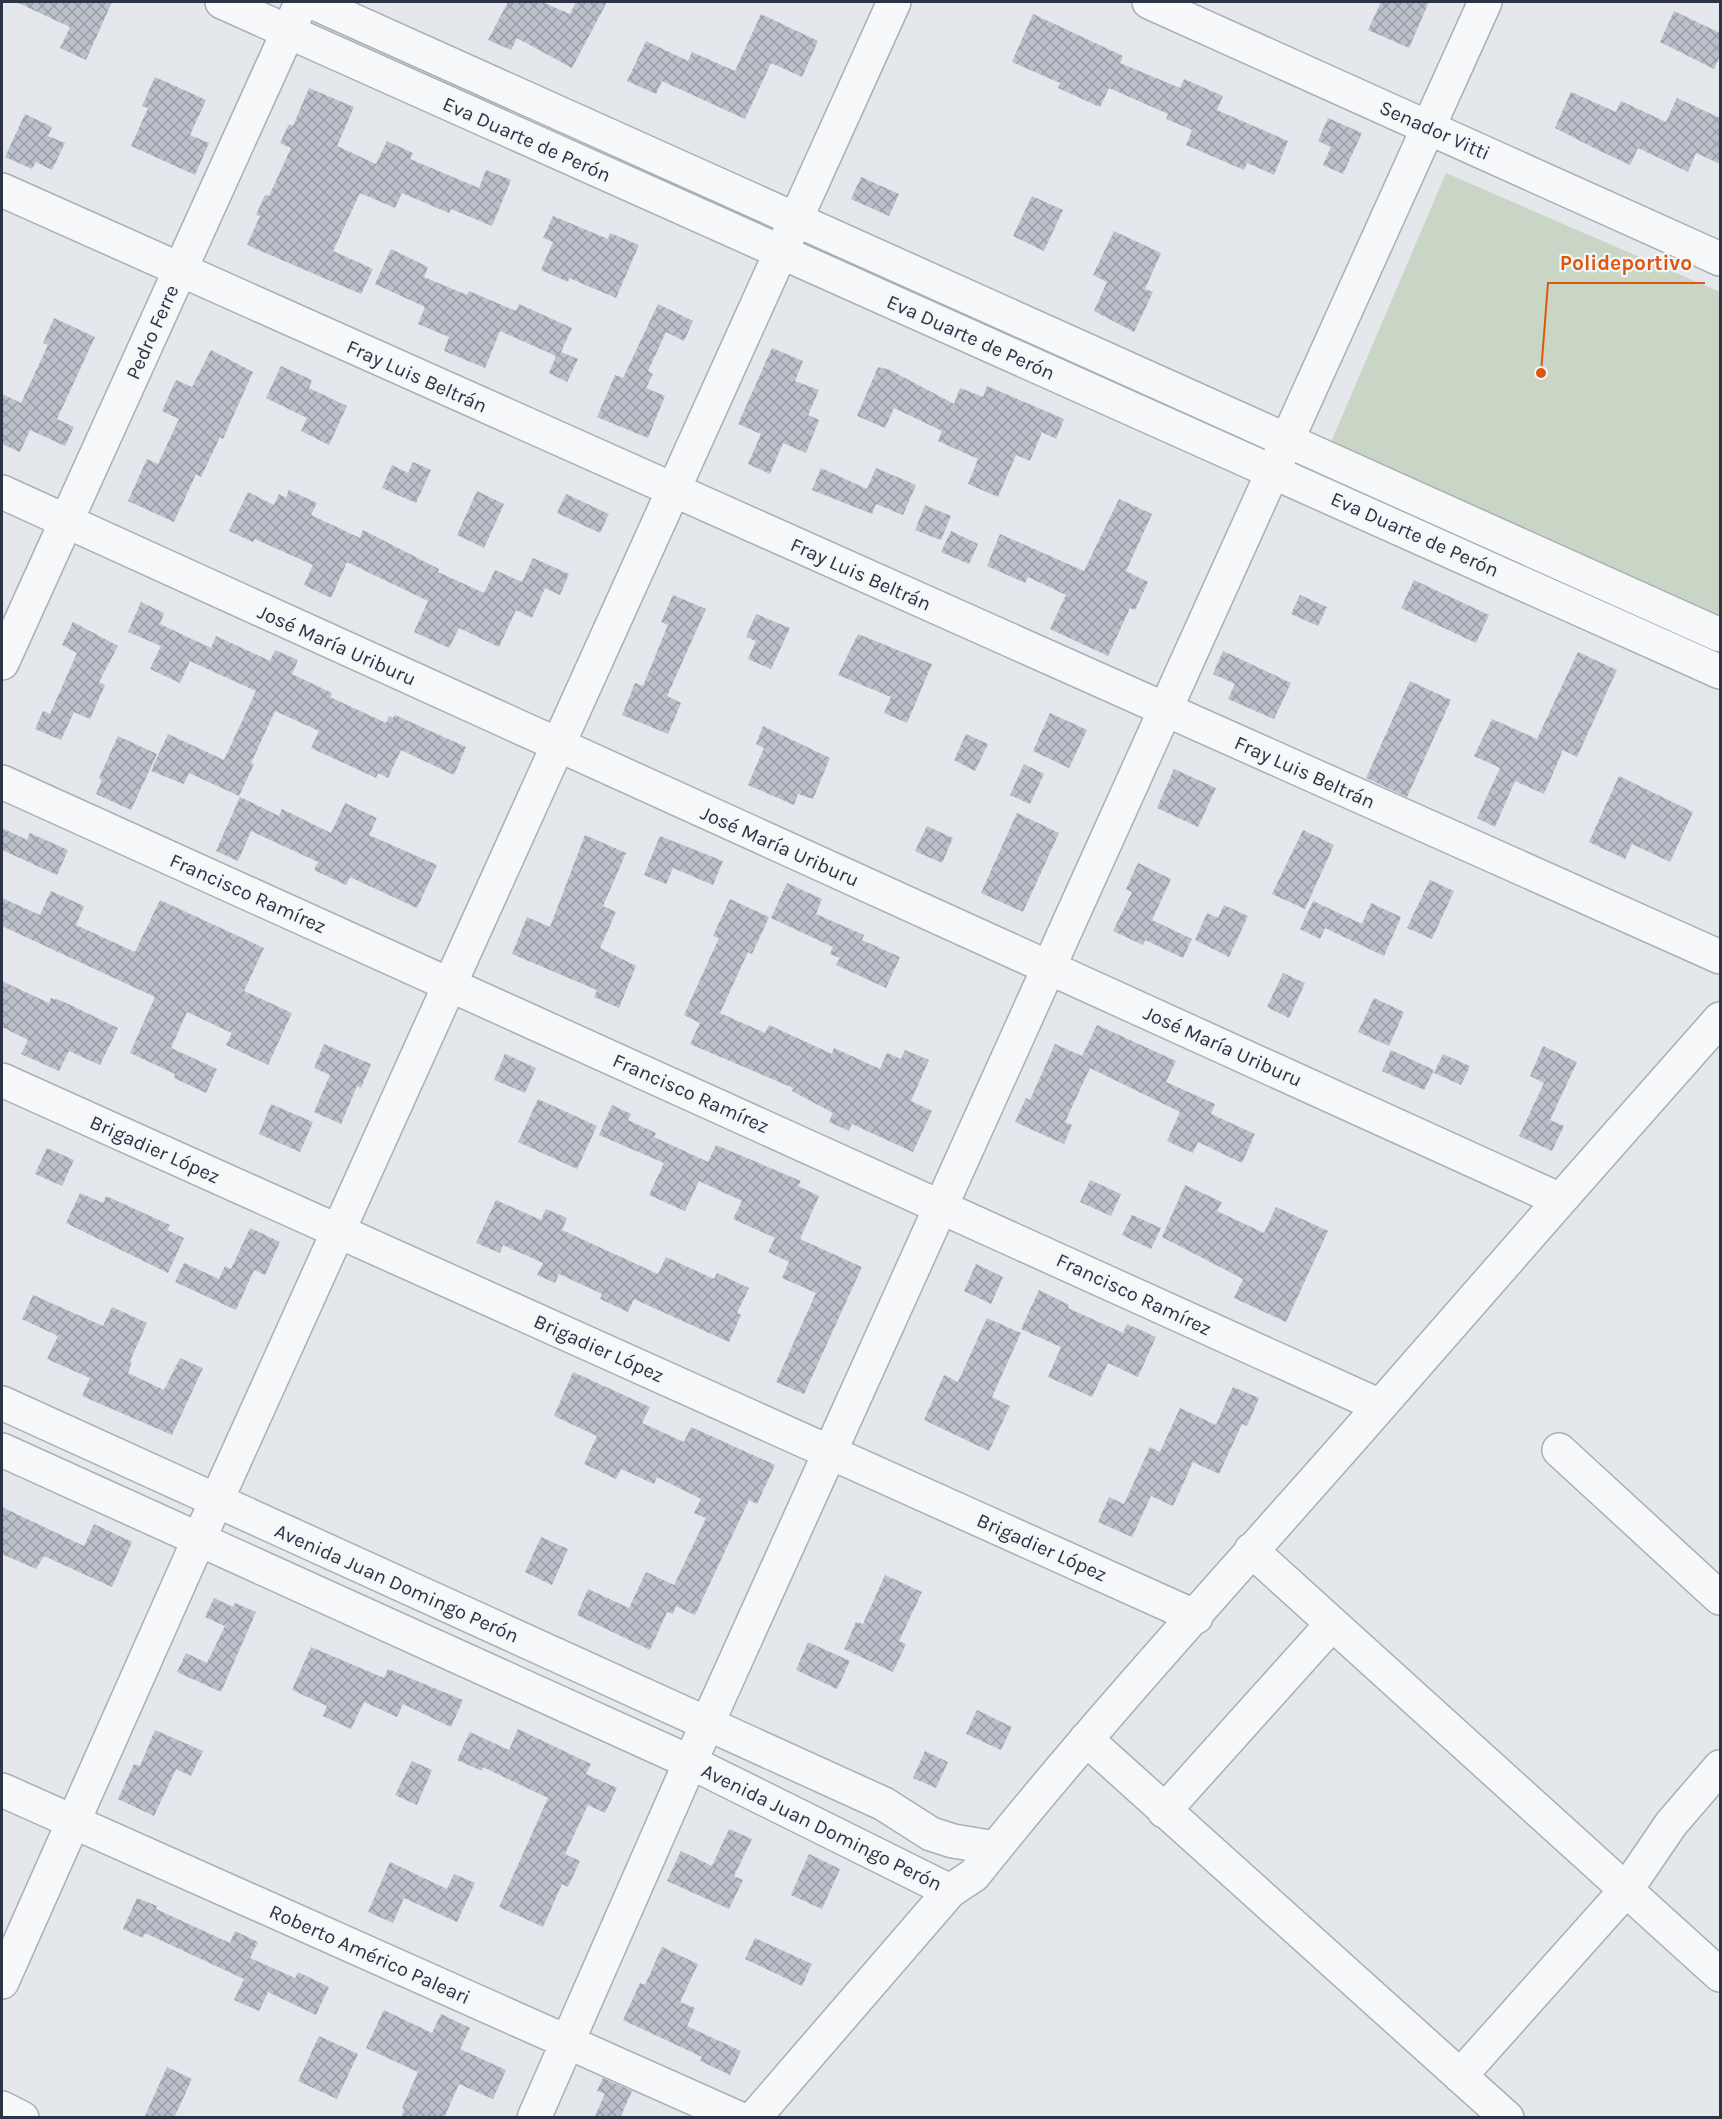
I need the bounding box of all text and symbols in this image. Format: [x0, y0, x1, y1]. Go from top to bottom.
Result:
street label: Eva Duarte de Perón [439, 92, 614, 187]
street label: Senador Vitti [1376, 96, 1494, 165]
callout: Polideportivo [1548, 244, 1705, 283]
text: Polideportivo [1560, 251, 1692, 275]
street label: Pedro Ferre [121, 281, 184, 383]
street label: Eva Duarte de Perón [883, 290, 1058, 385]
street label: Fray Luis Beltrán [343, 335, 491, 418]
street label: Eva Duarte de Perón [1327, 487, 1502, 582]
street label: Fray Luis Beltrán [787, 533, 935, 616]
street label: José María Uriburu [254, 600, 420, 691]
street label: Fray Luis Beltrán [1231, 731, 1379, 814]
street label: José María Uriburu [697, 801, 863, 892]
street label: Francisco Ramírez [166, 849, 329, 938]
street label: José María Uriburu [1140, 1001, 1306, 1092]
street label: Francisco Ramírez [609, 1049, 772, 1138]
street label: Brigadier López [86, 1111, 223, 1188]
street label: Francisco Ramírez [1053, 1248, 1215, 1340]
street label: Brigadier López [530, 1310, 667, 1387]
street label: Brigadier López [973, 1509, 1110, 1586]
street label: Avenida Juan Domingo Perón [271, 1519, 522, 1648]
street label: Avenida Juan Domingo Perón [698, 1759, 946, 1896]
street label: Roberto Américo Paleari [266, 1900, 474, 2009]

